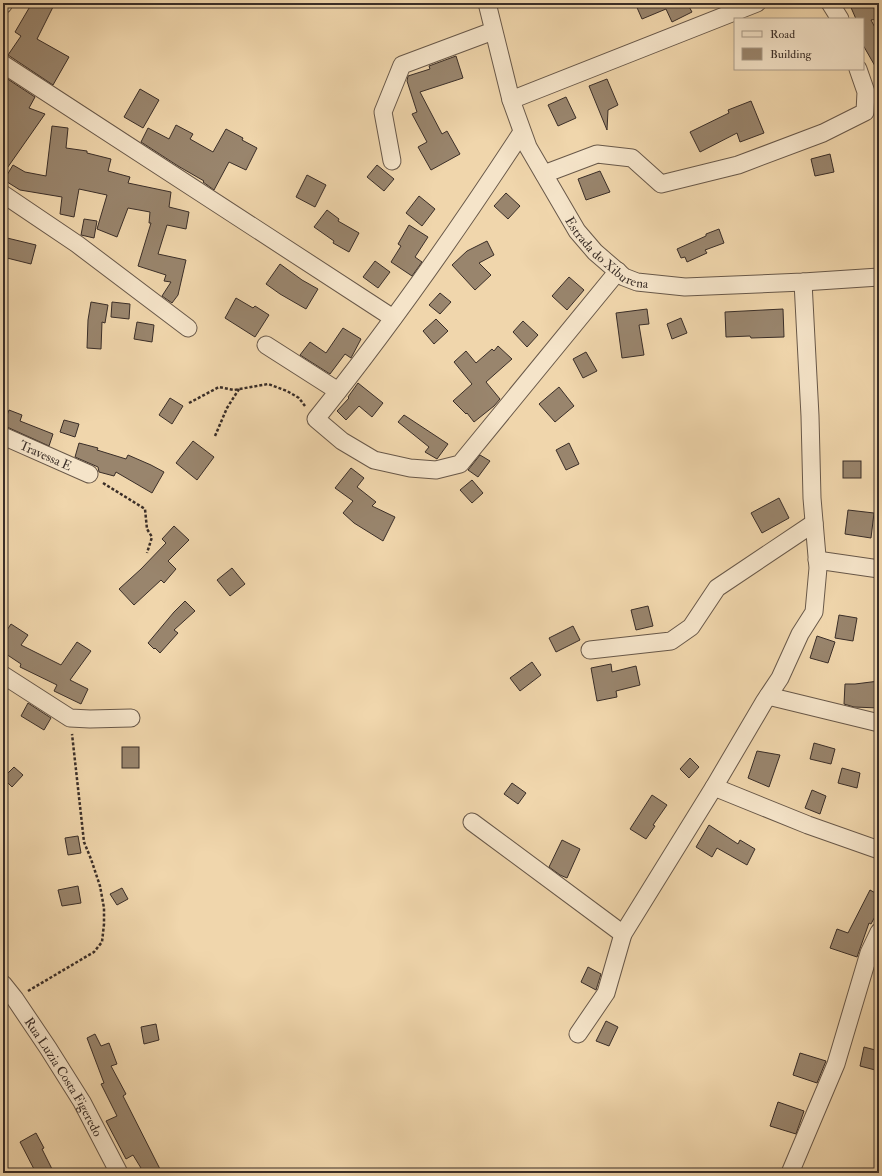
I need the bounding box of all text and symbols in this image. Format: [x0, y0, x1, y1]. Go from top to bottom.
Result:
legend [734, 18, 864, 70]
text: Road [770, 27, 795, 42]
text: Building [770, 47, 813, 62]
street label: Estrada do Xiburena [561, 214, 650, 292]
street label: Travessa E [17, 437, 74, 474]
street label: Rua Luzia Costa Figeredo [21, 1014, 105, 1139]

